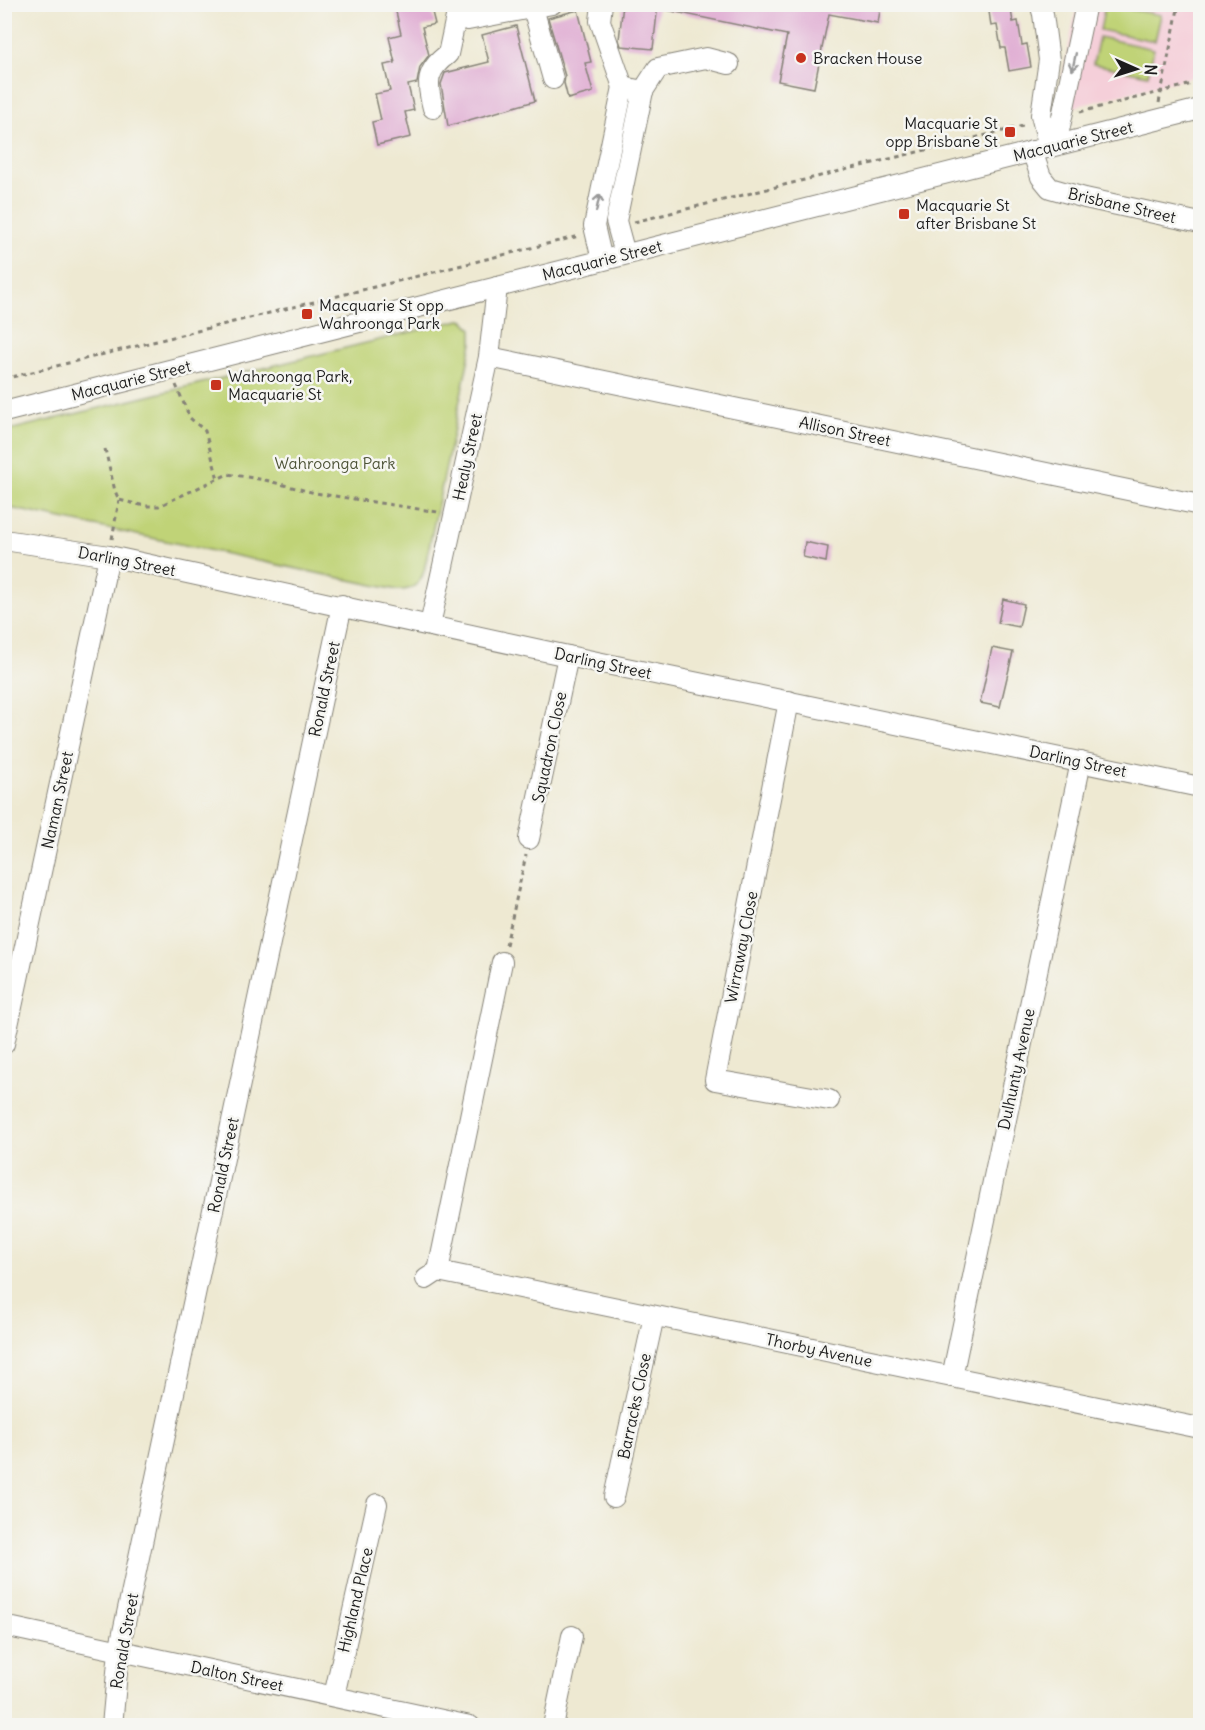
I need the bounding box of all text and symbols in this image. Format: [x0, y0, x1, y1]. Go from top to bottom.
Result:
north arrow [1106, 39, 1166, 99]
place label: Bracken House [813, 48, 923, 68]
marker: Bracken House [794, 51, 808, 65]
one-way arrow [1068, 51, 1079, 71]
text: N [1141, 64, 1161, 76]
place label: Macquarie St opp Brisbane St [885, 113, 999, 151]
street label: Macquarie Street [1011, 116, 1135, 166]
marker: Macquarie St opp Brisbane St [1003, 125, 1017, 139]
street label: Brisbane Street [1066, 183, 1179, 227]
one-way arrow [593, 194, 605, 213]
place label: Macquarie St after Brisbane St [916, 195, 1037, 233]
marker: Macquarie St after Brisbane St [897, 207, 911, 221]
street label: Macquarie Street [540, 235, 664, 285]
place label: Macquarie St opp Wahroonga Park [319, 295, 444, 333]
marker: Macquarie St opp Wahroonga Park [300, 307, 314, 321]
street label: Macquarie Street [69, 355, 193, 405]
place label: Wahroonga Park, Macquarie St [228, 366, 352, 404]
marker: Wahroonga Park, Macquarie St [209, 378, 223, 392]
street label: Healy Street [448, 411, 486, 502]
street label: Allison Street [797, 412, 893, 451]
park label: Wahroonga Park [275, 453, 395, 473]
street label: Darling Street [77, 542, 178, 580]
street label: Ronald Street [304, 639, 344, 738]
street label: Darling Street [553, 643, 654, 683]
street label: Squadron Close [527, 690, 571, 804]
street label: Darling Street [1028, 741, 1129, 781]
street label: Naman Street [37, 749, 77, 851]
street label: Wirraway Close [720, 889, 762, 1005]
street label: Dulhunty Avenue [993, 1006, 1039, 1132]
street label: Ronald Street [203, 1115, 243, 1214]
street label: Thorby Avenue [764, 1329, 874, 1371]
street label: Barracks Close [613, 1351, 655, 1461]
street label: Highland Place [333, 1546, 377, 1654]
street label: Ronald Street [106, 1591, 142, 1690]
street label: Dalton Street [189, 1656, 286, 1696]

